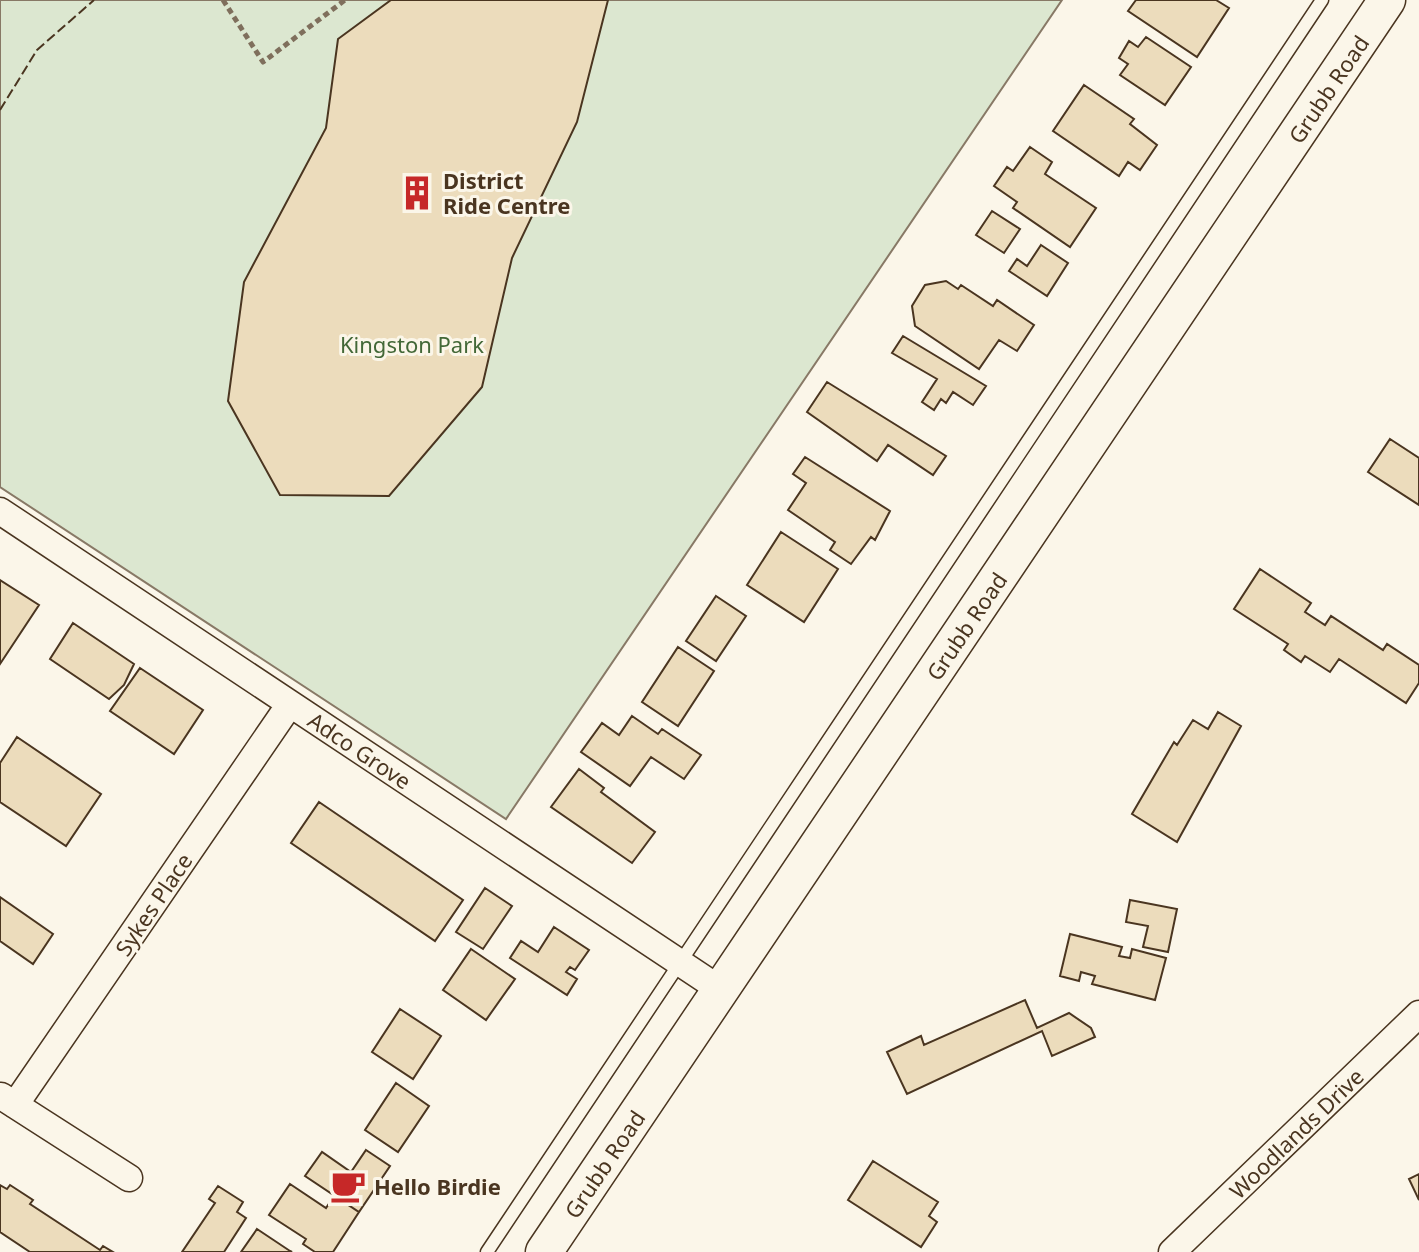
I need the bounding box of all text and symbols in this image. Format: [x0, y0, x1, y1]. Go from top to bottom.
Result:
street label: Grubb Road [1281, 29, 1375, 149]
place label: District Ride Centre [443, 165, 570, 220]
building icon: District Ride Centre [398, 174, 436, 212]
park label: Kingston Park [340, 329, 484, 359]
street label: Grubb Road [919, 566, 1013, 686]
street label: Adco Grove [303, 704, 417, 796]
street label: Sykes Place [108, 847, 198, 961]
street label: Woodlands Drive [1222, 1061, 1370, 1205]
street label: Grubb Road [557, 1104, 651, 1224]
cafe icon: Hello Birdie [329, 1167, 367, 1205]
place label: Hello Birdie [374, 1171, 501, 1201]

